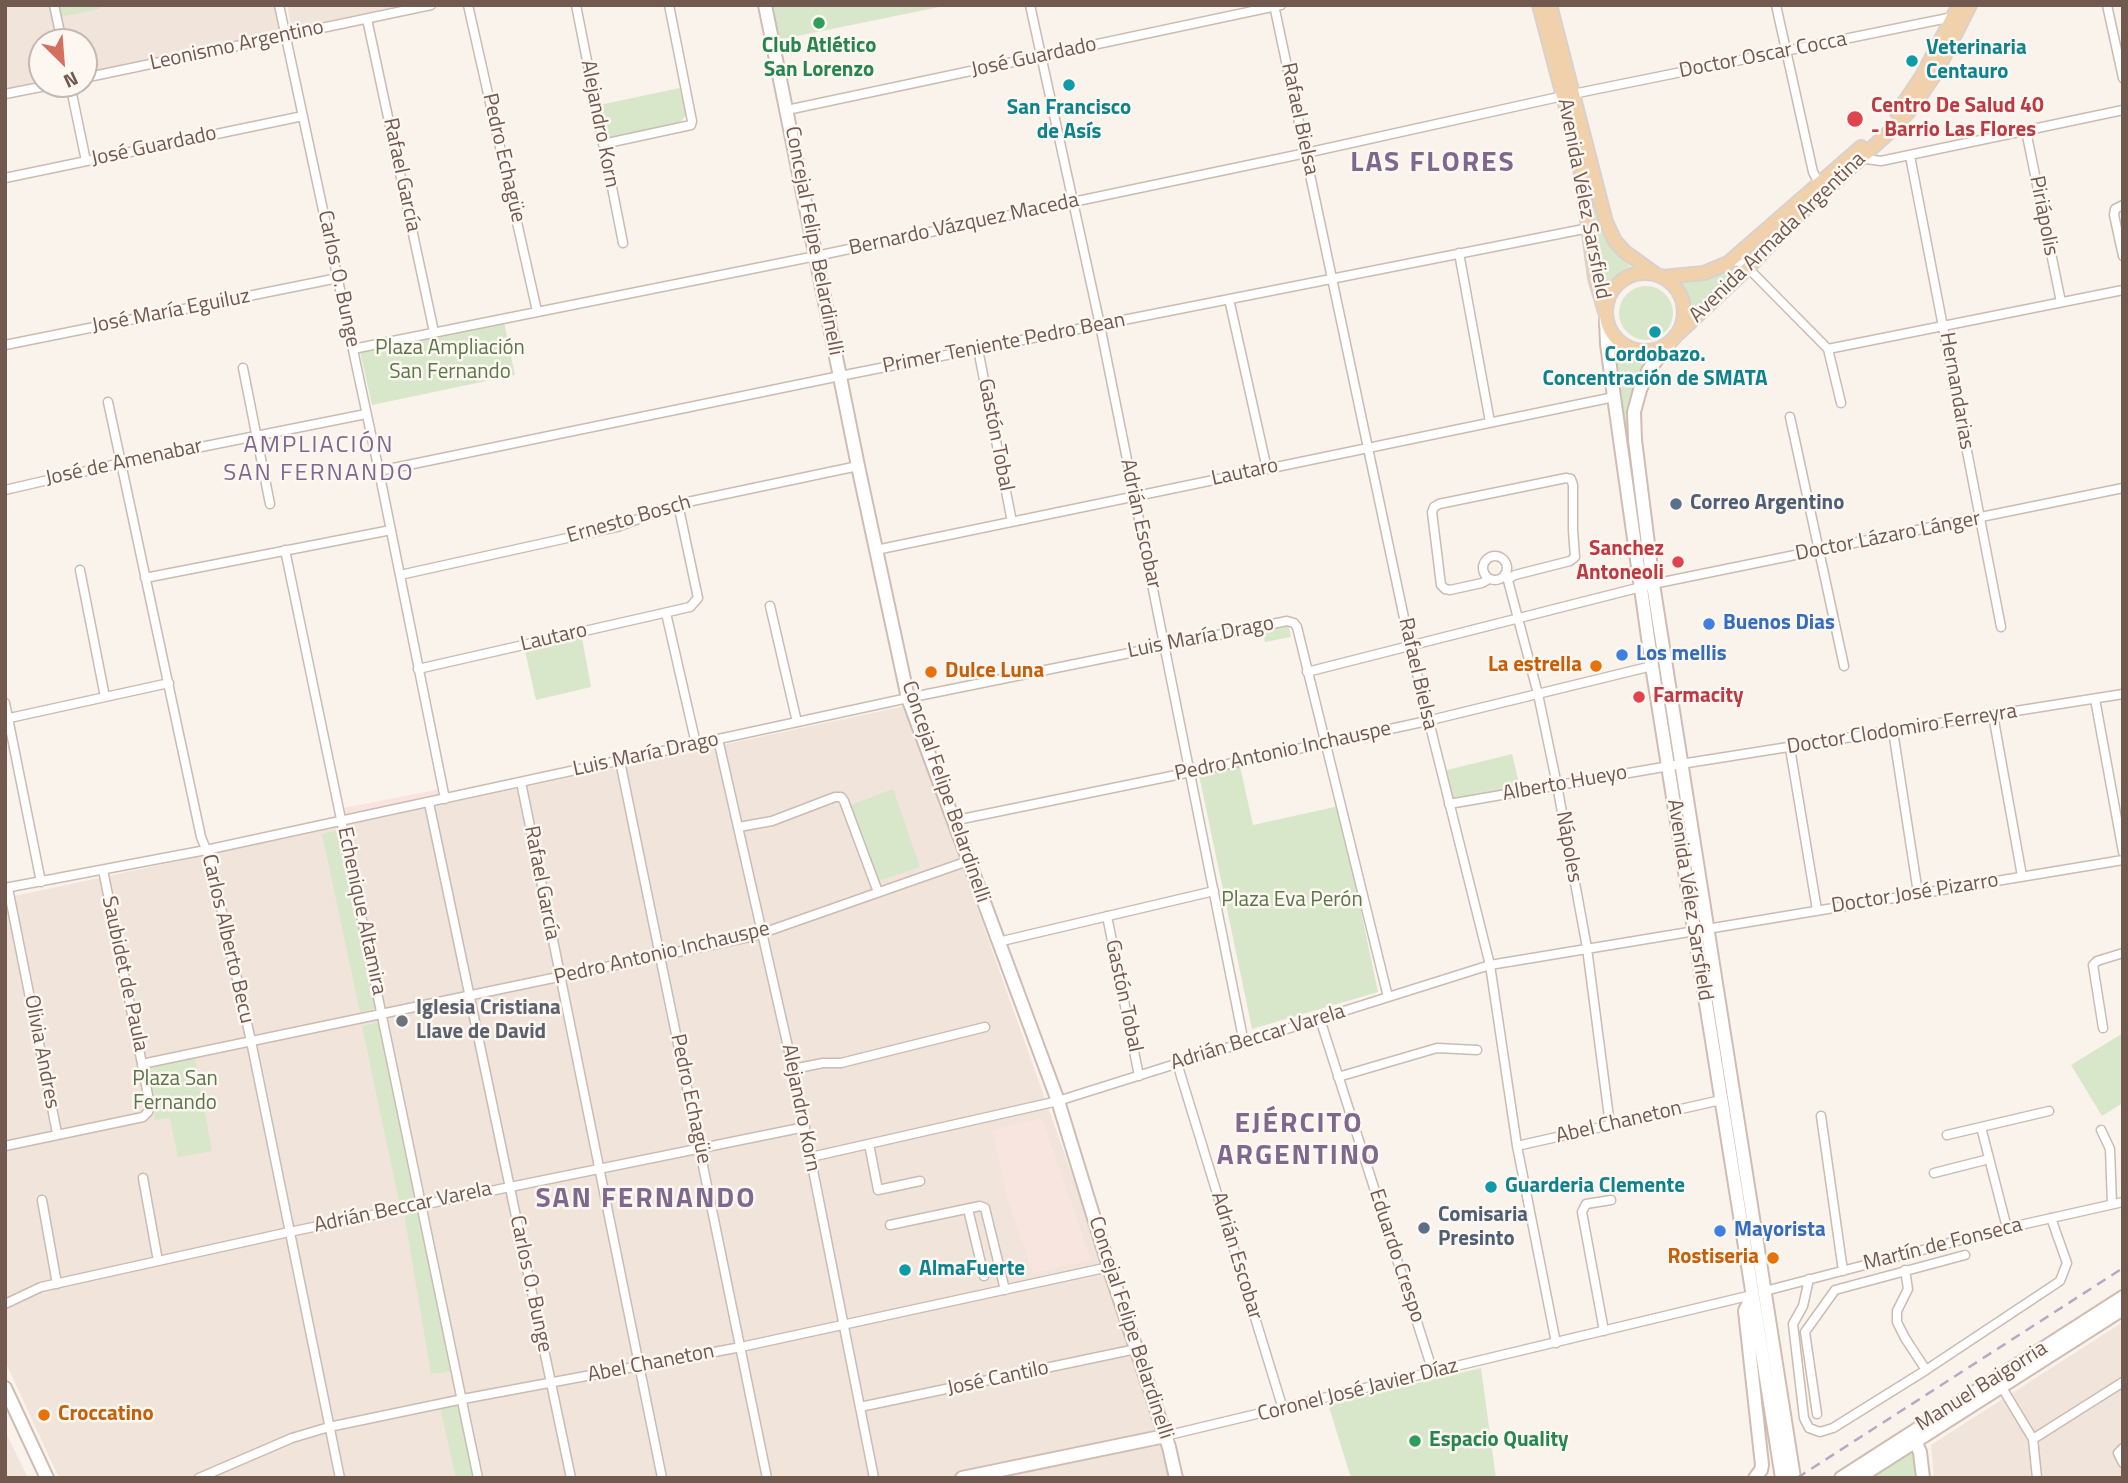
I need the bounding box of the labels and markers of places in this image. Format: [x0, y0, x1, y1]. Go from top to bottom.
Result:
marker: Club Atlético San Lorenzo [811, 15, 827, 31]
place label: Club Atlético San Lorenzo [762, 34, 876, 84]
place label: Veterinaria Centauro [1926, 36, 2027, 86]
marker: Veterinaria Centauro [1904, 53, 1920, 69]
marker: San Francisco de Asís [1061, 77, 1077, 93]
place label: Centro De Salud 40 - Barrio Las Flores [1871, 94, 2044, 144]
place label: San Francisco de Asís [1007, 96, 1131, 146]
marker: Centro De Salud 40 - Barrio Las Flores [1845, 109, 1865, 129]
marker: Cordobazo. Concentración de SMATA [1647, 324, 1663, 340]
place label: Cordobazo. Concentración de SMATA [1542, 343, 1768, 393]
place label: Correo Argentino [1690, 491, 1844, 517]
marker: Correo Argentino [1668, 496, 1684, 512]
place label: Sanchez Antoneoli [1576, 537, 1664, 587]
marker: Sanchez Antoneoli [1670, 554, 1686, 570]
place label: Buenos Dias [1723, 611, 1835, 637]
marker: Buenos Dias [1701, 616, 1717, 632]
place label: Los mellis [1636, 642, 1727, 668]
marker: Los mellis [1614, 647, 1630, 663]
place label: La estrella [1488, 653, 1582, 679]
marker: La estrella [1588, 658, 1604, 674]
place label: Dulce Luna [945, 659, 1044, 685]
marker: Dulce Luna [923, 664, 939, 680]
place label: Farmacity [1653, 684, 1744, 710]
marker: Farmacity [1631, 689, 1647, 705]
place label: Iglesia Cristiana Llave de David [416, 996, 561, 1046]
marker: Iglesia Cristiana Llave de David [394, 1013, 410, 1029]
place label: Guarderia Clemente [1505, 1174, 1685, 1200]
marker: Guarderia Clemente [1483, 1179, 1499, 1195]
place label: Comisaria Presinto [1438, 1203, 1528, 1253]
place label: Mayorista [1734, 1218, 1826, 1244]
marker: Comisaria Presinto [1416, 1220, 1432, 1236]
marker: Mayorista [1712, 1223, 1728, 1239]
place label: Rostiseria [1667, 1245, 1759, 1271]
marker: Rostiseria [1765, 1250, 1781, 1266]
place label: AlmaFuerte [919, 1257, 1025, 1283]
marker: AlmaFuerte [897, 1262, 913, 1278]
place label: Croccatino [58, 1402, 154, 1428]
marker: Croccatino [36, 1407, 52, 1423]
place label: Espacio Quality [1429, 1428, 1569, 1454]
marker: Espacio Quality [1407, 1433, 1423, 1449]

